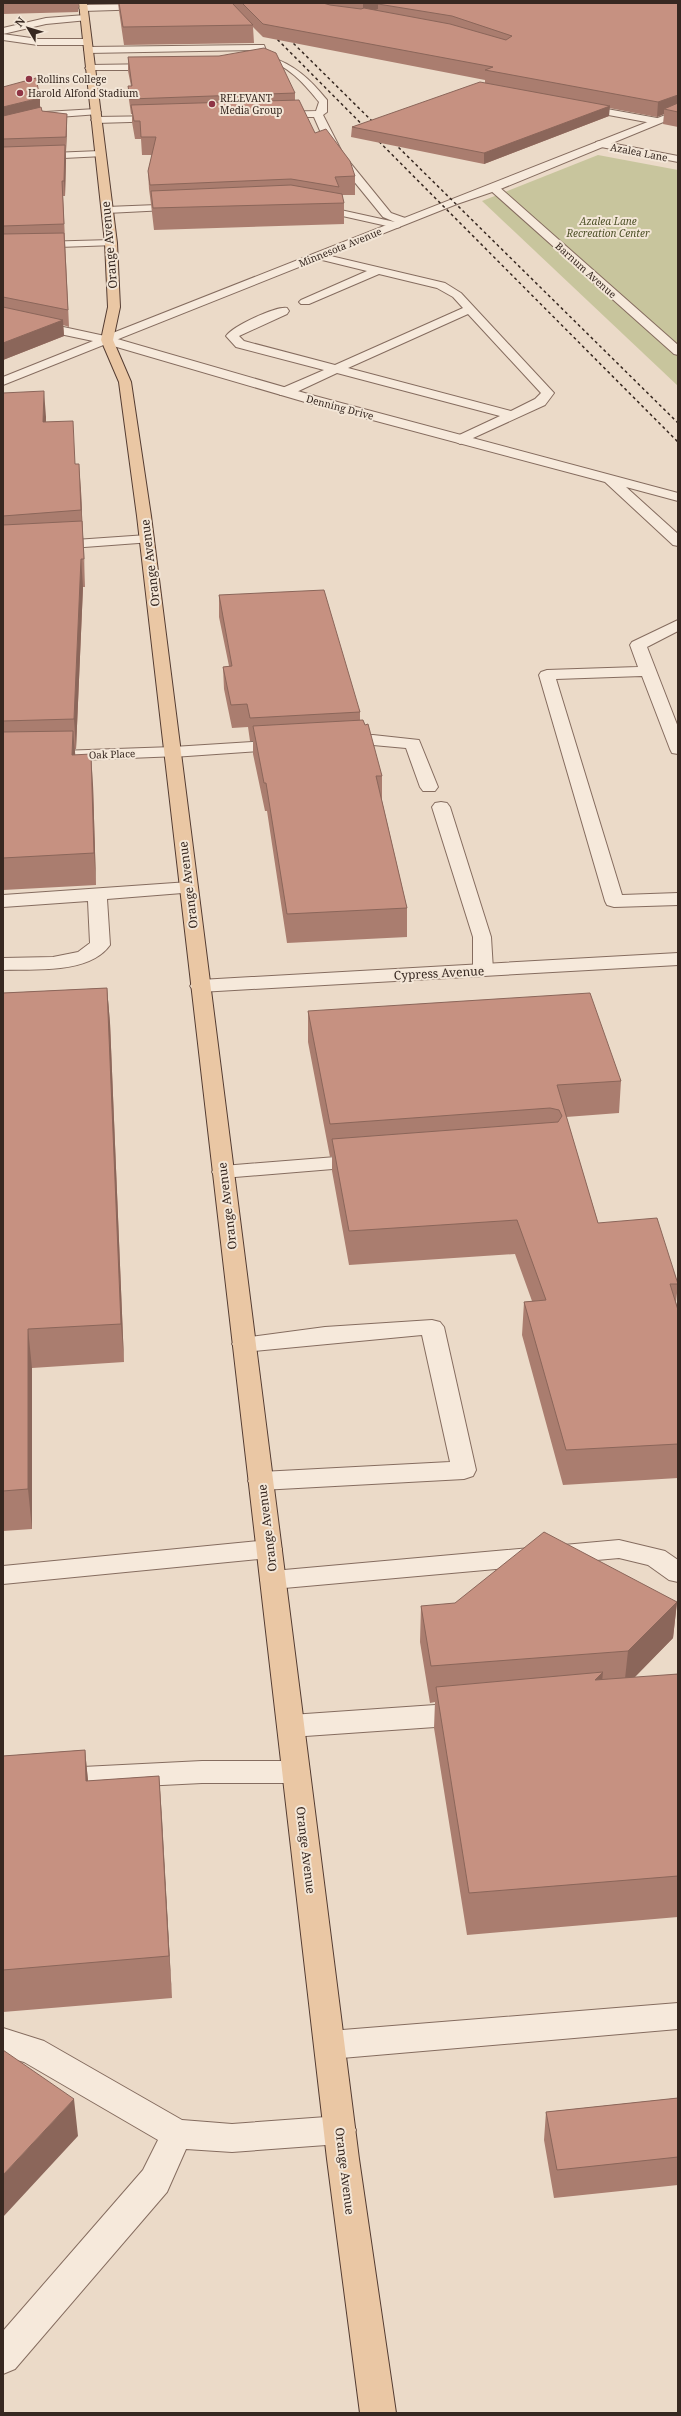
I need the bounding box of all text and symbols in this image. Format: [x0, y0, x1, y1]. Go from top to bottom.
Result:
north arrow [8, 8, 48, 48]
text: N [11, 13, 29, 30]
place label: Rollins College [37, 72, 106, 86]
marker: Rollins College [24, 74, 34, 84]
place label: Harold Alfond Stadium [28, 86, 139, 100]
marker: Harold Alfond Stadium [15, 88, 25, 98]
place label: RELEVANT Media Group [220, 91, 282, 117]
marker: RELEVANT Media Group [207, 99, 217, 109]
street label: Azalea Lane [609, 140, 669, 164]
street label: Orange Avenue [97, 201, 121, 289]
park label: Azalea Lane Recreation Center [565, 214, 650, 240]
street label: Minnesota Avenue [296, 224, 384, 270]
street label: Barnum Avenue [553, 239, 619, 301]
street label: Denning Drive [305, 391, 375, 423]
street label: Orange Avenue [136, 518, 164, 608]
street label: Oak Place [88, 746, 136, 762]
street label: Orange Avenue [174, 840, 202, 930]
street label: Cypress Avenue [393, 962, 485, 984]
street label: Orange Avenue [213, 1161, 241, 1251]
street label: Orange Avenue [253, 1483, 281, 1573]
street label: Orange Avenue [292, 1805, 320, 1895]
street label: Orange Avenue [331, 2126, 359, 2216]

